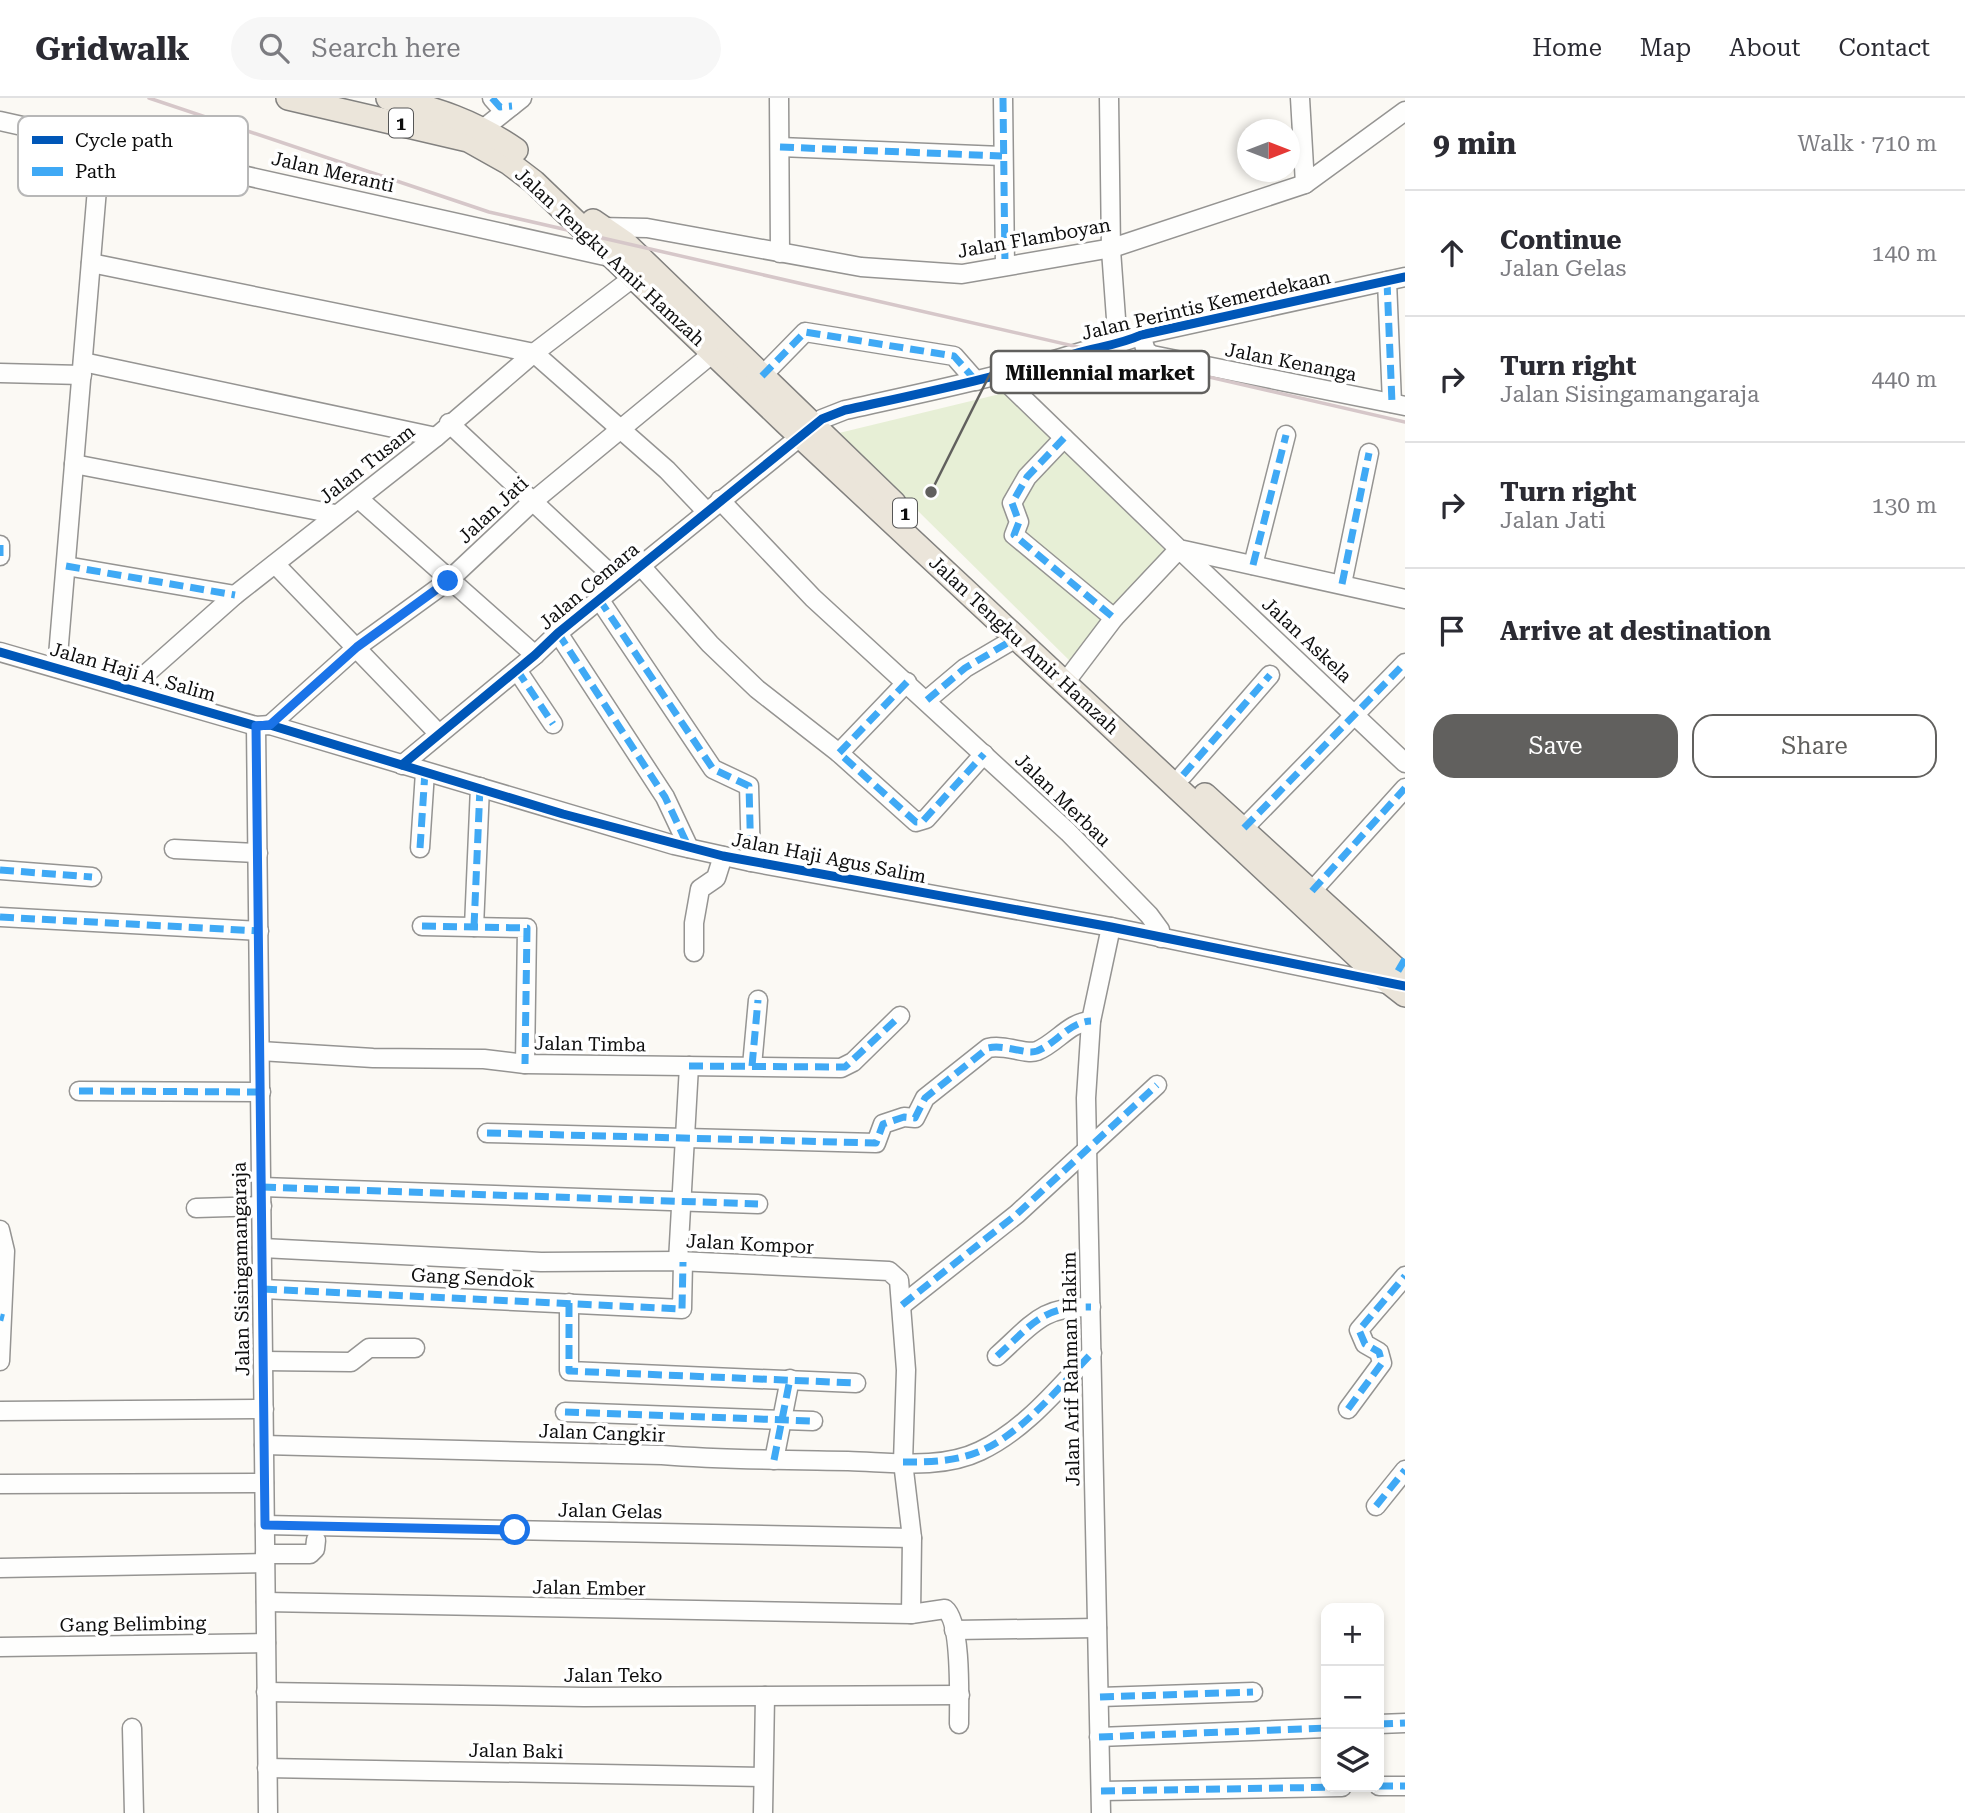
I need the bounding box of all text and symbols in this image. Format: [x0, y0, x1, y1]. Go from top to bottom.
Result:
search box [231, 17, 721, 80]
text: Gridwalk [35, 29, 189, 68]
icon: search [255, 29, 293, 67]
text: Search here [311, 33, 460, 63]
text: Home [1532, 34, 1602, 62]
text: Map [1640, 34, 1691, 62]
text: About [1729, 34, 1800, 62]
text: Contact [1838, 34, 1930, 62]
road number: 1 [389, 108, 413, 138]
legend [18, 116, 248, 196]
north arrow [1237, 119, 1300, 182]
text: 9 min [1433, 126, 1516, 161]
text: Cycle path [75, 129, 173, 152]
text: Walk · 710 m [1798, 130, 1937, 157]
street label: Jalan Meranti [269, 147, 397, 197]
text: Path [75, 160, 116, 183]
street label: Jalan Tengku Amir Hamzah [510, 163, 710, 351]
street label: Jalan Flamboyan [956, 213, 1112, 263]
text: Continue [1500, 225, 1622, 255]
icon: ahead [1433, 234, 1471, 272]
text: 140 m [1872, 240, 1937, 267]
text: Jalan Gelas [1500, 255, 1626, 282]
street label: Jalan Perintis Kemerdekaan [1079, 265, 1333, 345]
street label: Jalan Kenanga [1223, 338, 1359, 386]
callout: Millennial market [991, 351, 1209, 393]
text: Turn right [1500, 351, 1636, 381]
icon: right [1433, 360, 1471, 398]
text: Millennial market [1005, 361, 1195, 385]
text: 440 m [1872, 366, 1937, 393]
text: Jalan Sisingamangaraja [1500, 381, 1760, 408]
street label: Jalan Tusam [315, 420, 419, 508]
street label: Jalan Jati [453, 472, 533, 548]
text: Turn right [1500, 477, 1636, 507]
icon: right [1433, 486, 1471, 524]
text: 130 m [1872, 492, 1937, 519]
road number: 1 [893, 498, 917, 528]
text: Jalan Jati [1500, 507, 1606, 534]
street label: Jalan Cemara [534, 537, 644, 634]
street label: Jalan Tengku Amir Hamzah [924, 551, 1124, 739]
route end [432, 565, 463, 596]
street label: Jalan Askela [1257, 593, 1357, 688]
icon: arrive [1433, 612, 1471, 650]
text: Arrive at destination [1500, 616, 1771, 646]
street label: Jalan Haji A. Salim [47, 637, 219, 707]
button: Save [1433, 714, 1678, 778]
button: Share [1692, 714, 1937, 778]
street label: Jalan Merbau [1010, 749, 1116, 851]
street label: Jalan Haji Agus Salim [730, 828, 928, 888]
street label: Jalan Timba [534, 1032, 647, 1056]
street label: Jalan Sisingamangaraja [228, 1161, 254, 1376]
street label: Jalan Kompor [685, 1229, 815, 1259]
street label: Jalan Arif Rahman Hakim [1057, 1251, 1085, 1487]
street label: Gang Sendok [411, 1263, 535, 1293]
street label: Jalan Cangkir [538, 1419, 666, 1447]
street label: Jalan Gelas [558, 1499, 662, 1523]
route start [499, 1514, 530, 1545]
street label: Jalan Ember [532, 1576, 646, 1600]
map controls [1321, 1603, 1384, 1792]
button: + [1321, 1603, 1384, 1666]
street label: Gang Belimbing [60, 1611, 207, 1637]
street label: Jalan Teko [564, 1664, 662, 1687]
button: − [1321, 1666, 1384, 1729]
button: layers [1321, 1729, 1384, 1792]
street label: Jalan Baki [468, 1739, 564, 1763]

